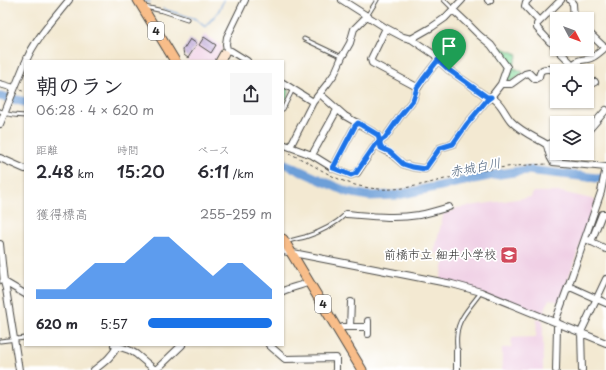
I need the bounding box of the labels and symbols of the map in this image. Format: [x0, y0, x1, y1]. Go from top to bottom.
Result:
north arrow [550, 12, 594, 56]
road number: 4 [148, 22, 164, 40]
pin [432, 29, 466, 70]
water label: 赤城白川 [448, 152, 502, 181]
place label: 前橋市立 細井小学校 [384, 245, 496, 263]
school or university icon: 前橋市立 細井小学校 [499, 245, 519, 265]
road number: 4 [315, 295, 331, 313]

